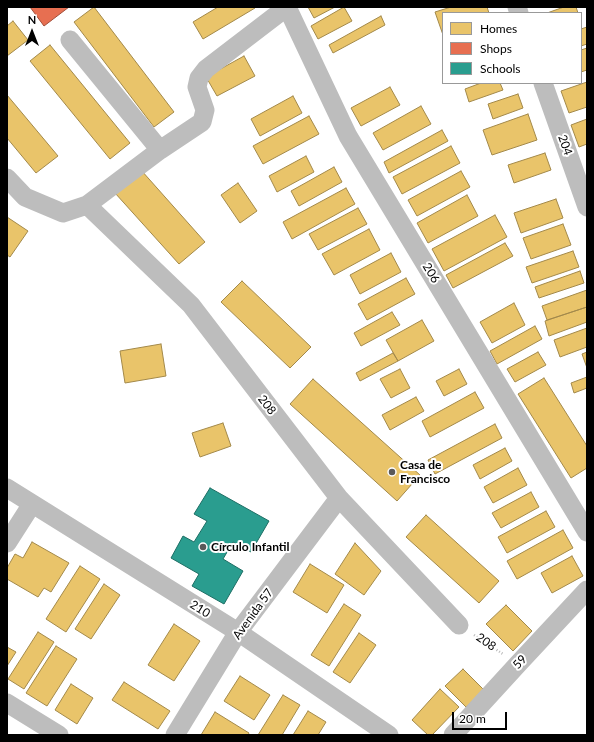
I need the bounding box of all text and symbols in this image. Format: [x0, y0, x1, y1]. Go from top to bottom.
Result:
north arrow [12, 12, 52, 52]
legend [442, 12, 582, 84]
text: N [28, 13, 36, 26]
text: Homes [480, 21, 517, 36]
text: Shops [480, 41, 512, 56]
text: Schools [480, 61, 521, 76]
street label: 204 [555, 133, 575, 157]
street label: 206 [419, 260, 443, 286]
street label: 208 [255, 392, 279, 418]
place label: Casa de Francisco [400, 458, 450, 486]
marker: Casa de Francisco [387, 467, 397, 477]
place label: Círculo Infantil [211, 540, 290, 554]
marker: Círculo Infantil [198, 542, 208, 552]
street label: Avenida 57 [230, 586, 276, 642]
street label: 210 [187, 597, 213, 621]
street label: 208 [473, 630, 499, 654]
street label: 59 [510, 652, 530, 672]
scale bar [454, 704, 509, 730]
text: 20 m [459, 711, 486, 726]

